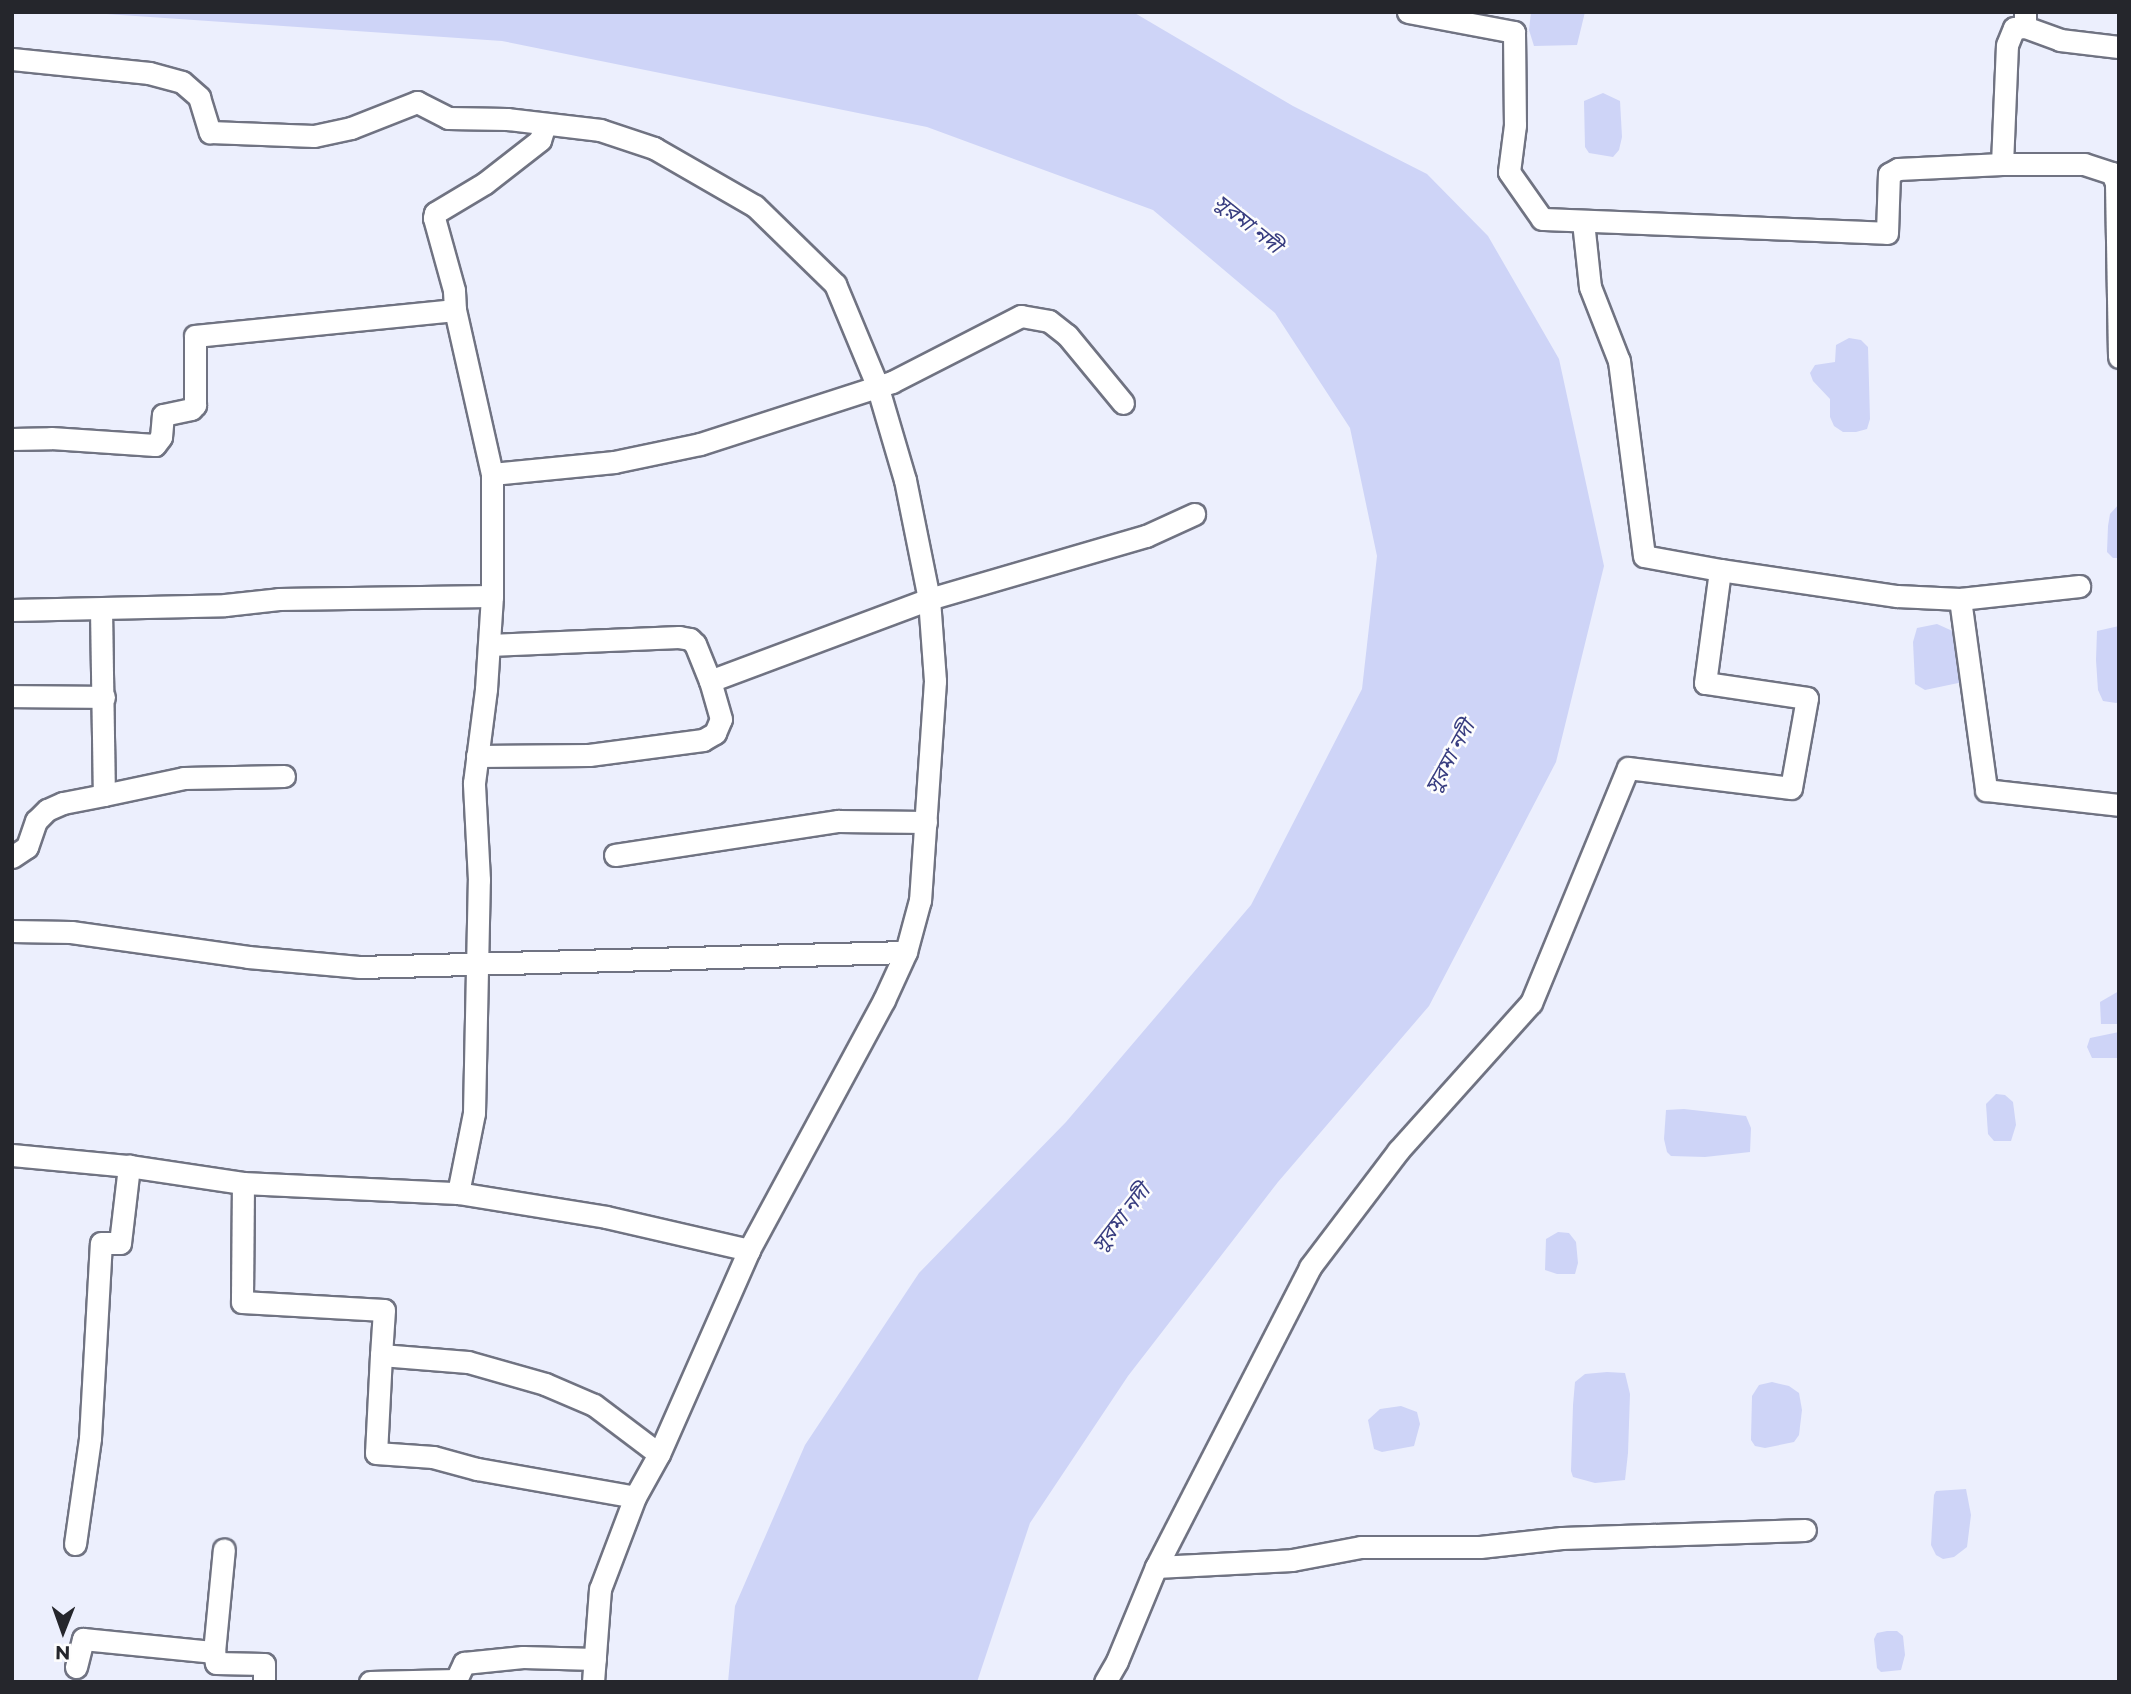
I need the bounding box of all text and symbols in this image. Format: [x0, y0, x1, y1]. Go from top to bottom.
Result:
water label: সুরমা নদী [1209, 189, 1287, 259]
water label: সুরমা নদী [1420, 716, 1480, 798]
water label: সুরমা নদী [1087, 1179, 1155, 1257]
north arrow [28, 1596, 98, 1666]
text: N [55, 1641, 71, 1664]

